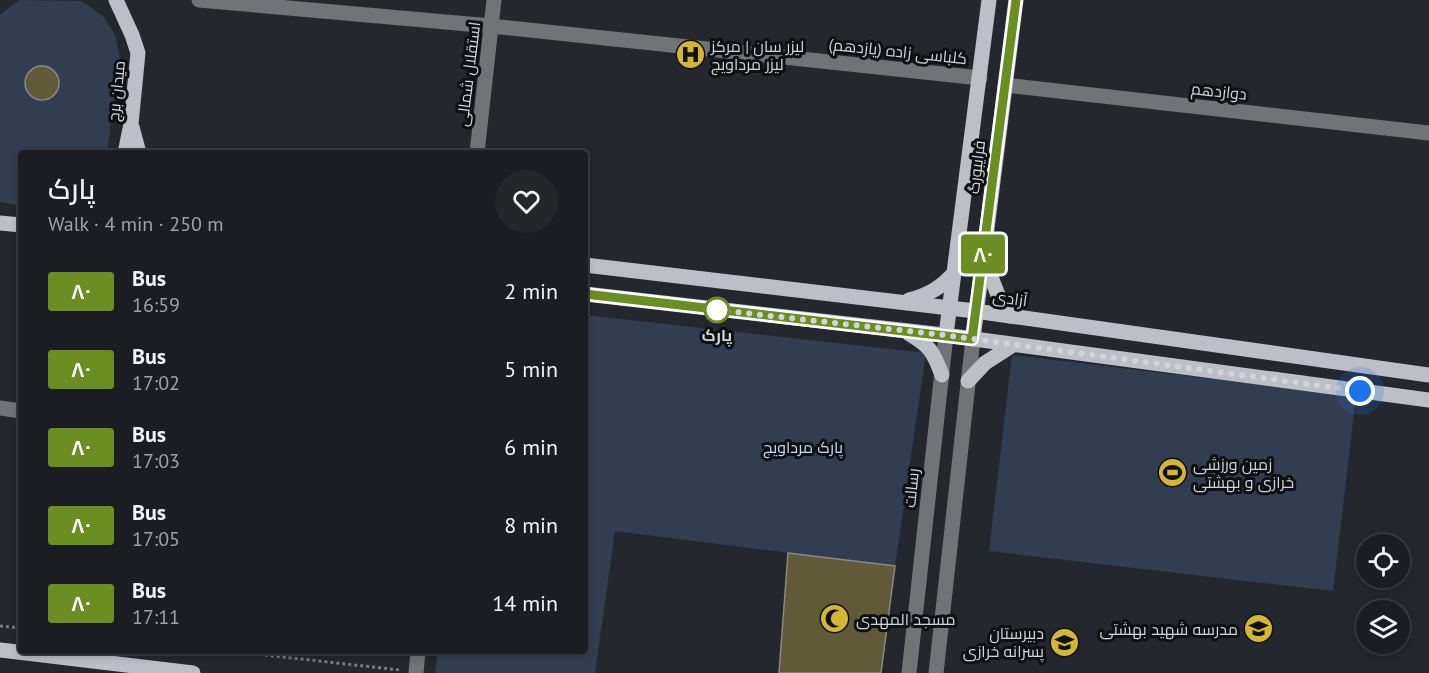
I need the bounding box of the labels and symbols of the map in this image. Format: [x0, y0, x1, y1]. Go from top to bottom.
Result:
street label: استقلال شمالی [452, 20, 485, 128]
street label: کلباسی زاده (یازدهم) [828, 34, 968, 70]
place label: لیزر سان | مرکز لیزر مرداویج [710, 36, 804, 76]
hospital icon: لیزر سان | مرکز لیزر مرداویج [674, 39, 706, 71]
street label: میدان برج [103, 60, 131, 123]
street label: دوازدهم [1190, 78, 1248, 106]
street label: فرایبورگ [963, 139, 989, 195]
line badge: ۸۰ [956, 234, 1010, 274]
street label: آزادی [991, 286, 1029, 311]
marker: پارک [704, 297, 730, 323]
place label: پارک [702, 325, 732, 347]
your location [1345, 376, 1375, 406]
park label: پارک مرداویج [763, 437, 844, 459]
place label: زمین ورزشی خرازی و بهشتی [1193, 454, 1294, 493]
sports icon: زمین ورزشی خرازی و بهشتی [1156, 457, 1188, 489]
street label: رسالت [899, 467, 923, 509]
mosque icon: مسجد المهدی [819, 603, 851, 635]
place label: مسجد المهدی [856, 609, 955, 630]
school or university icon: مدرسه شهید بهشتی [1243, 613, 1275, 645]
place label: مدرسه شهید بهشتی [1099, 619, 1238, 640]
place label: دبیرستان پسرانه خرازی [963, 623, 1045, 663]
school or university icon: دبیرستان پسرانه خرازی [1049, 626, 1081, 658]

